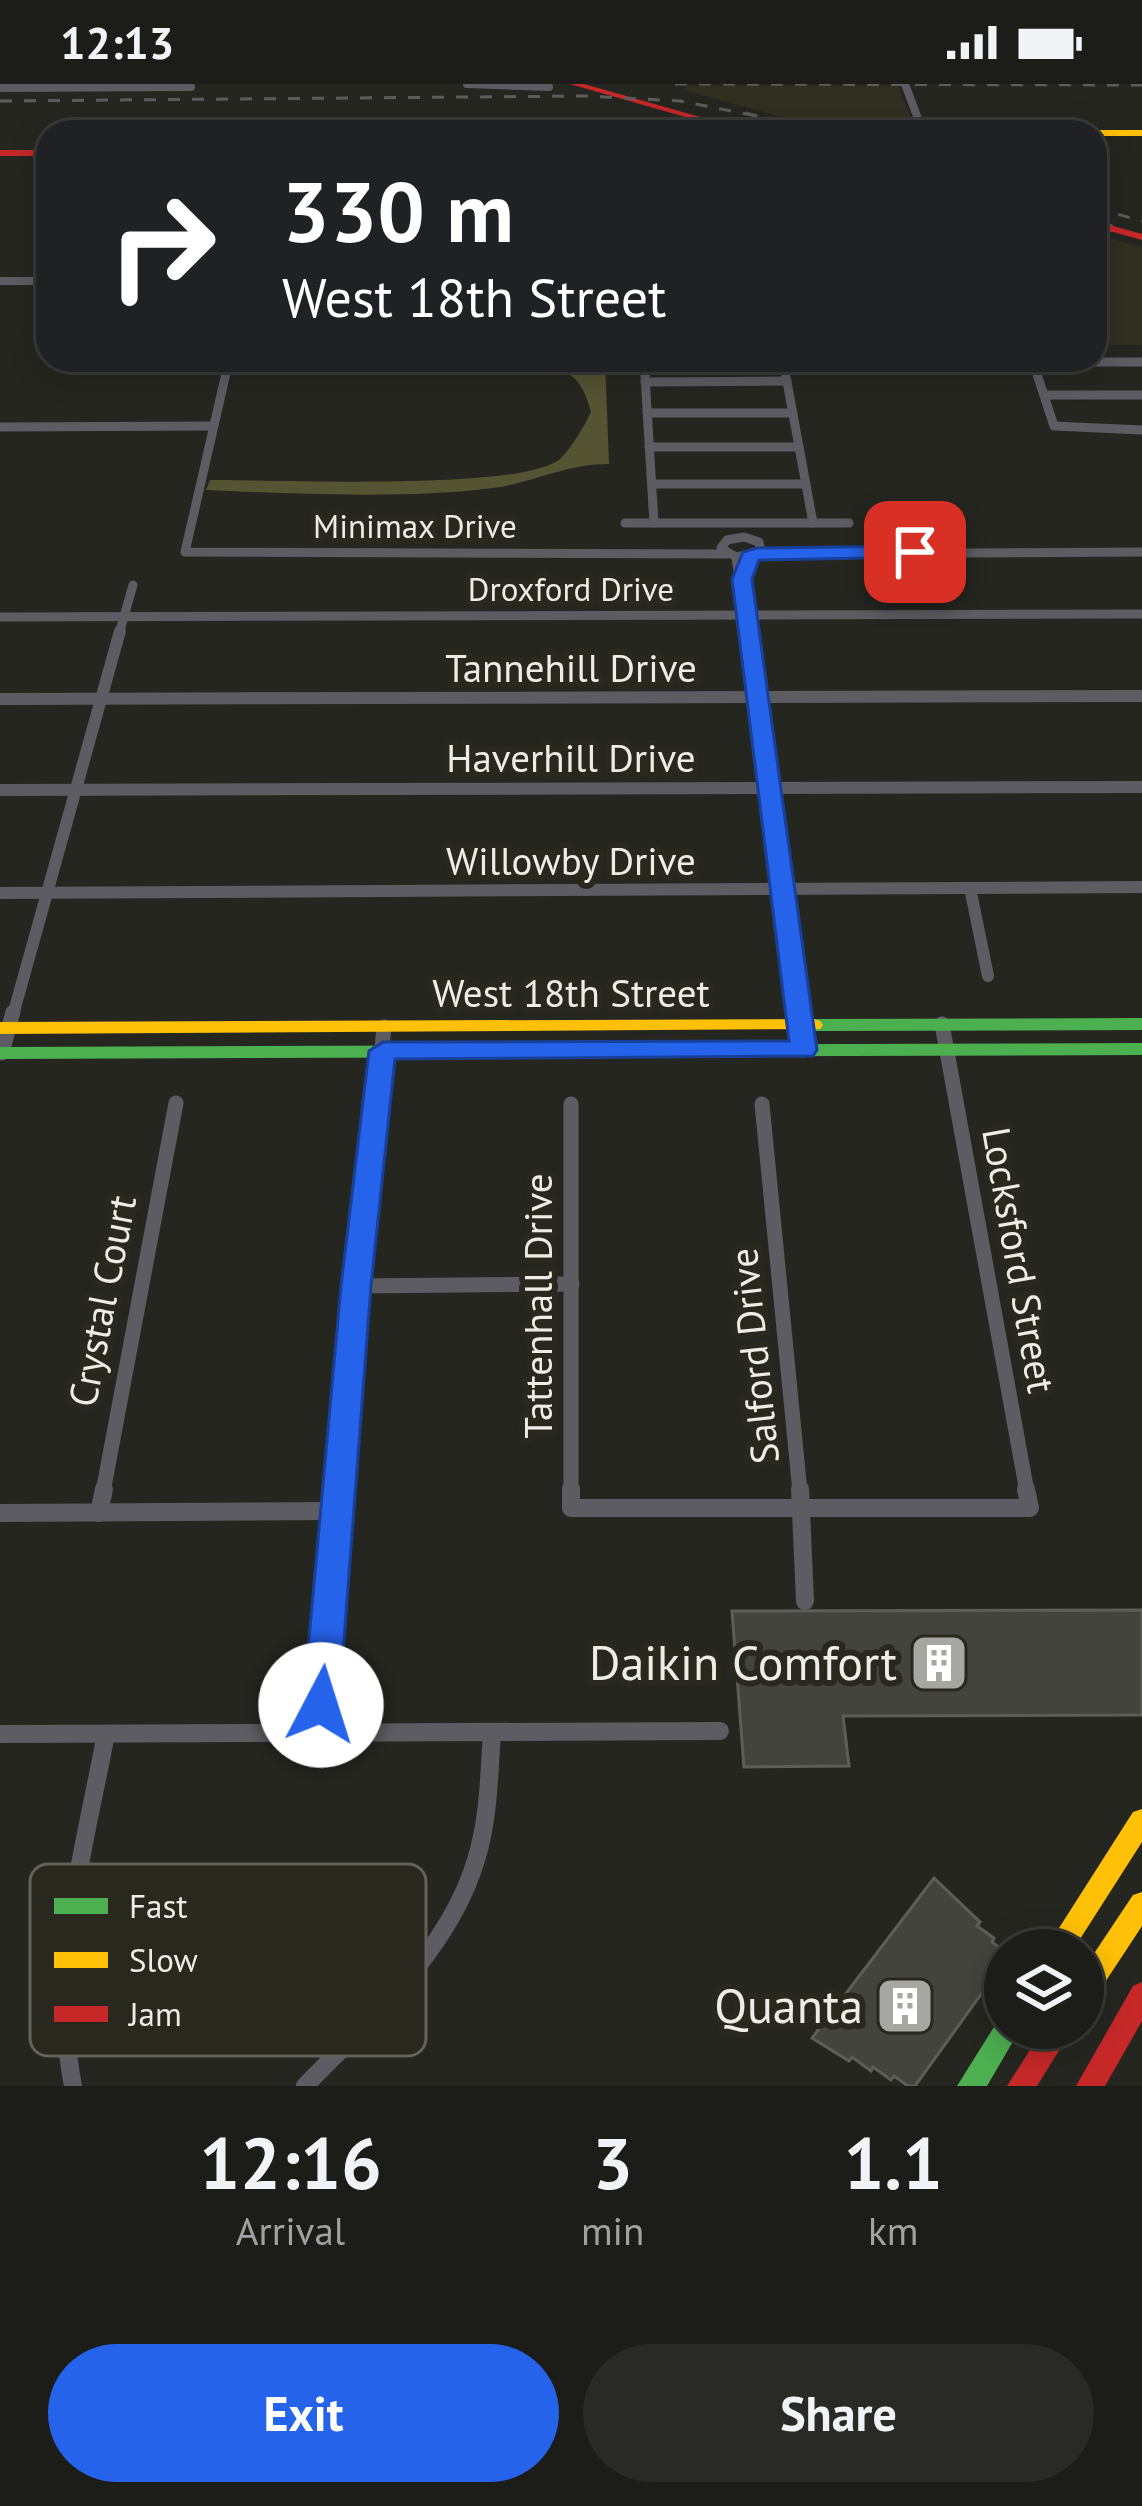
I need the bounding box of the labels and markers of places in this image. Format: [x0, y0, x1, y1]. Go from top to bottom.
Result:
pin [864, 501, 966, 603]
place label: Daikin Comfort [589, 1631, 897, 1693]
building icon: Daikin Comfort [908, 1632, 970, 1694]
place label: Quanta [714, 1974, 863, 2036]
building icon: Quanta [874, 1975, 936, 2037]

